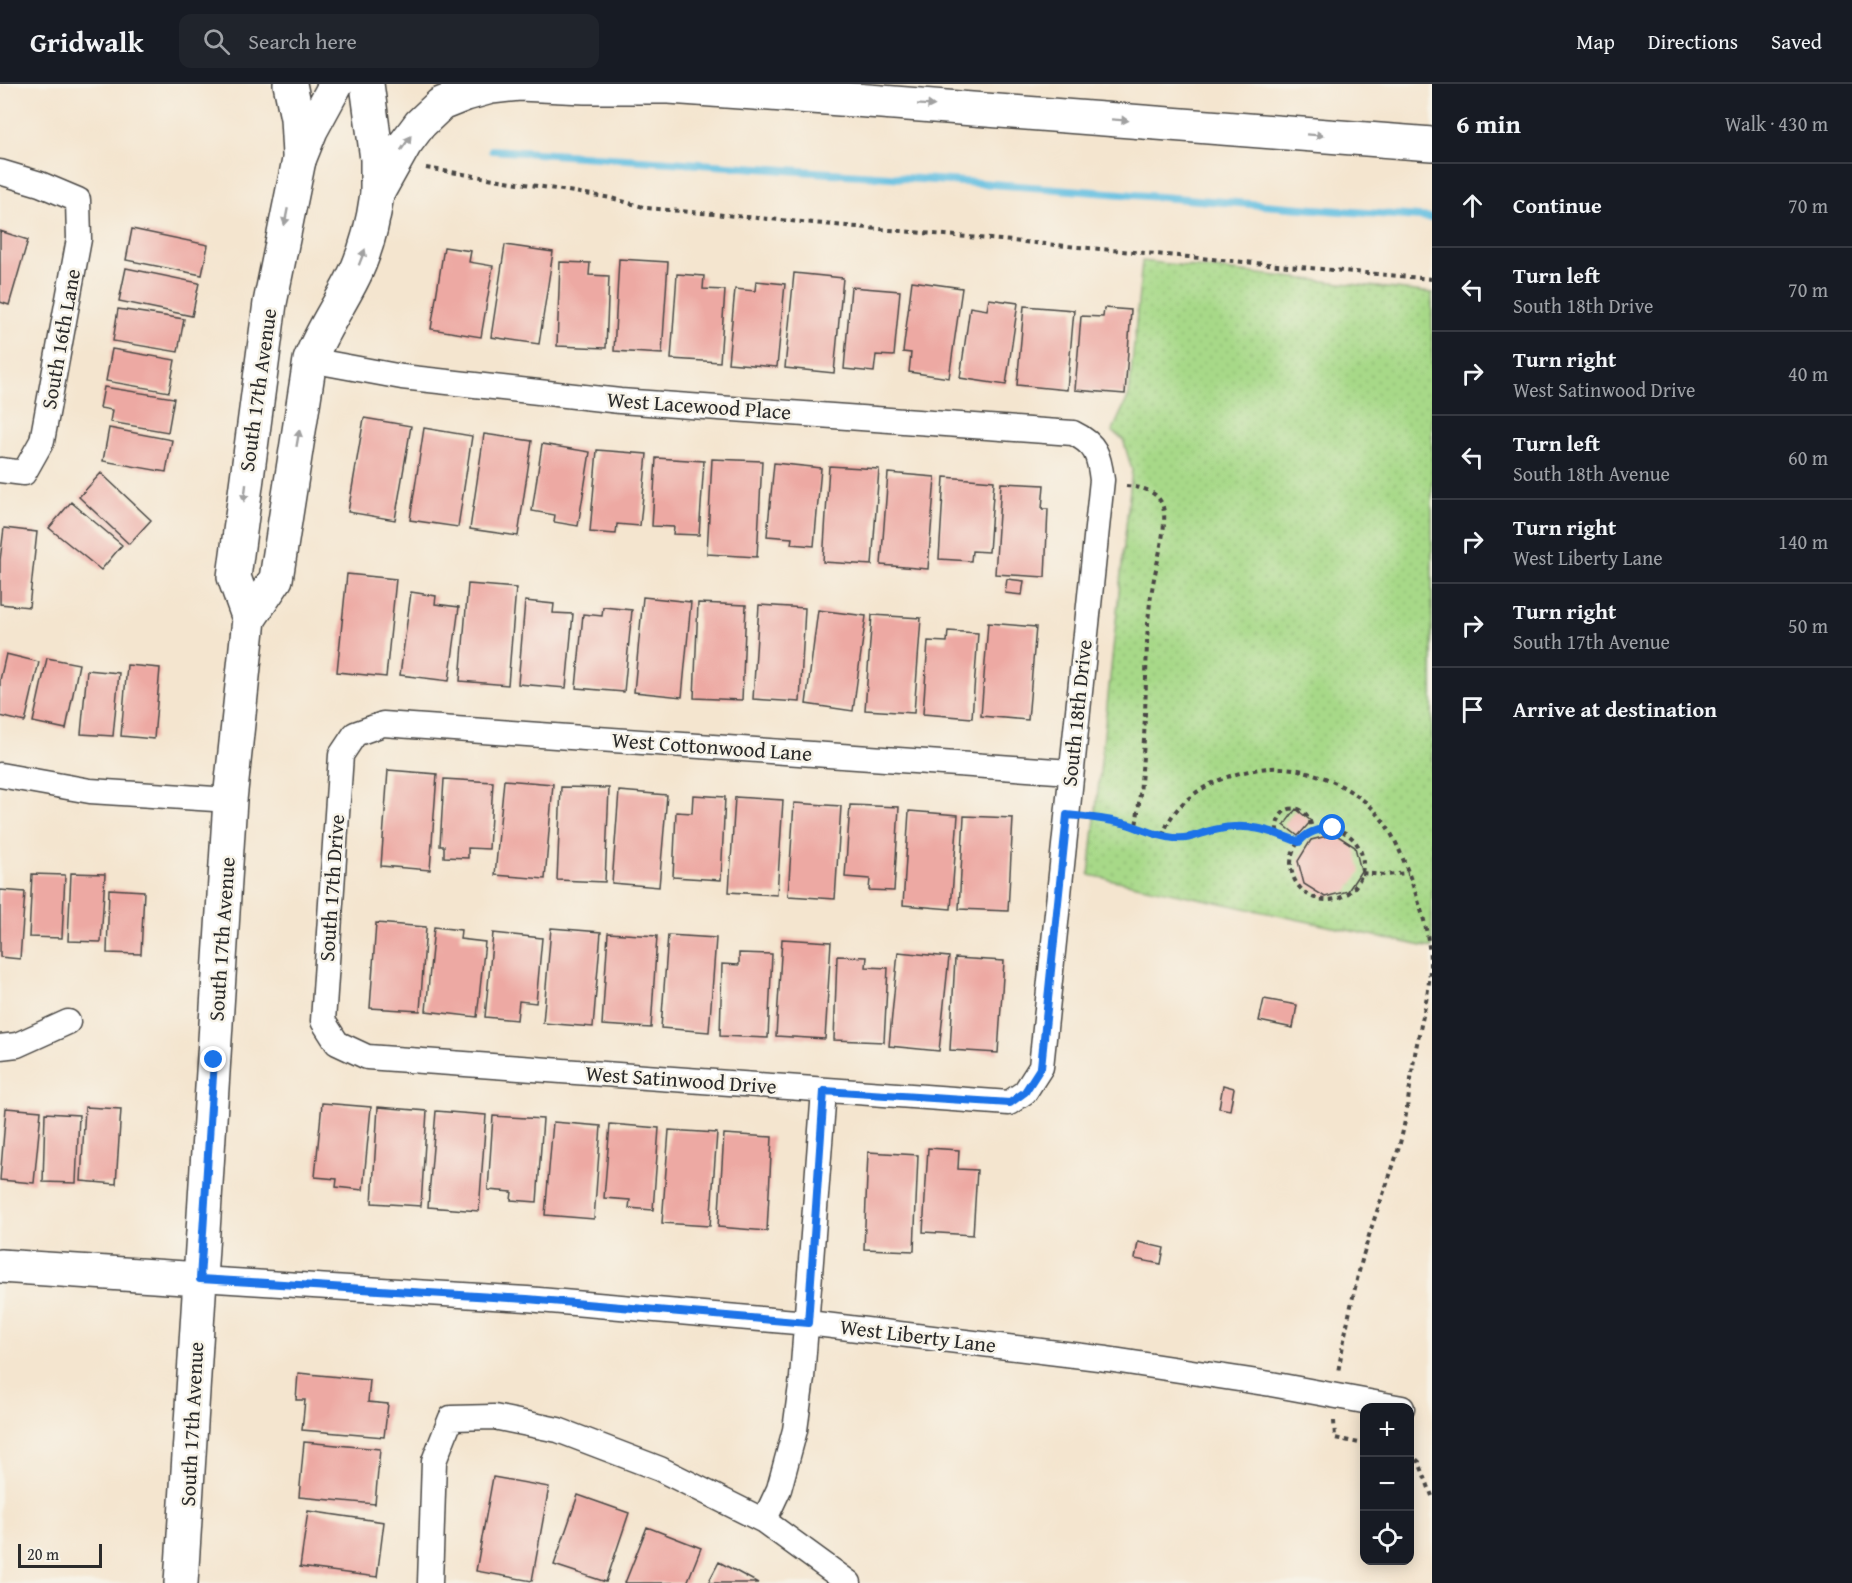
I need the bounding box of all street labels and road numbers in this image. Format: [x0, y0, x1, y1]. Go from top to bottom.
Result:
street label: South 16th Lane [33, 266, 88, 412]
street label: South 17th Avenue [231, 306, 284, 474]
street label: West Lacewood Place [606, 384, 792, 427]
street label: South 18th Drive [1053, 638, 1100, 788]
street label: West Cottonwood Lane [611, 724, 813, 769]
street label: South 17th Drive [311, 813, 352, 963]
street label: South 17th Avenue [200, 856, 243, 1022]
street label: West Satinwood Drive [584, 1057, 778, 1102]
street label: West Liberty Lane [838, 1311, 998, 1360]
street label: South 17th Avenue [172, 1341, 211, 1507]

